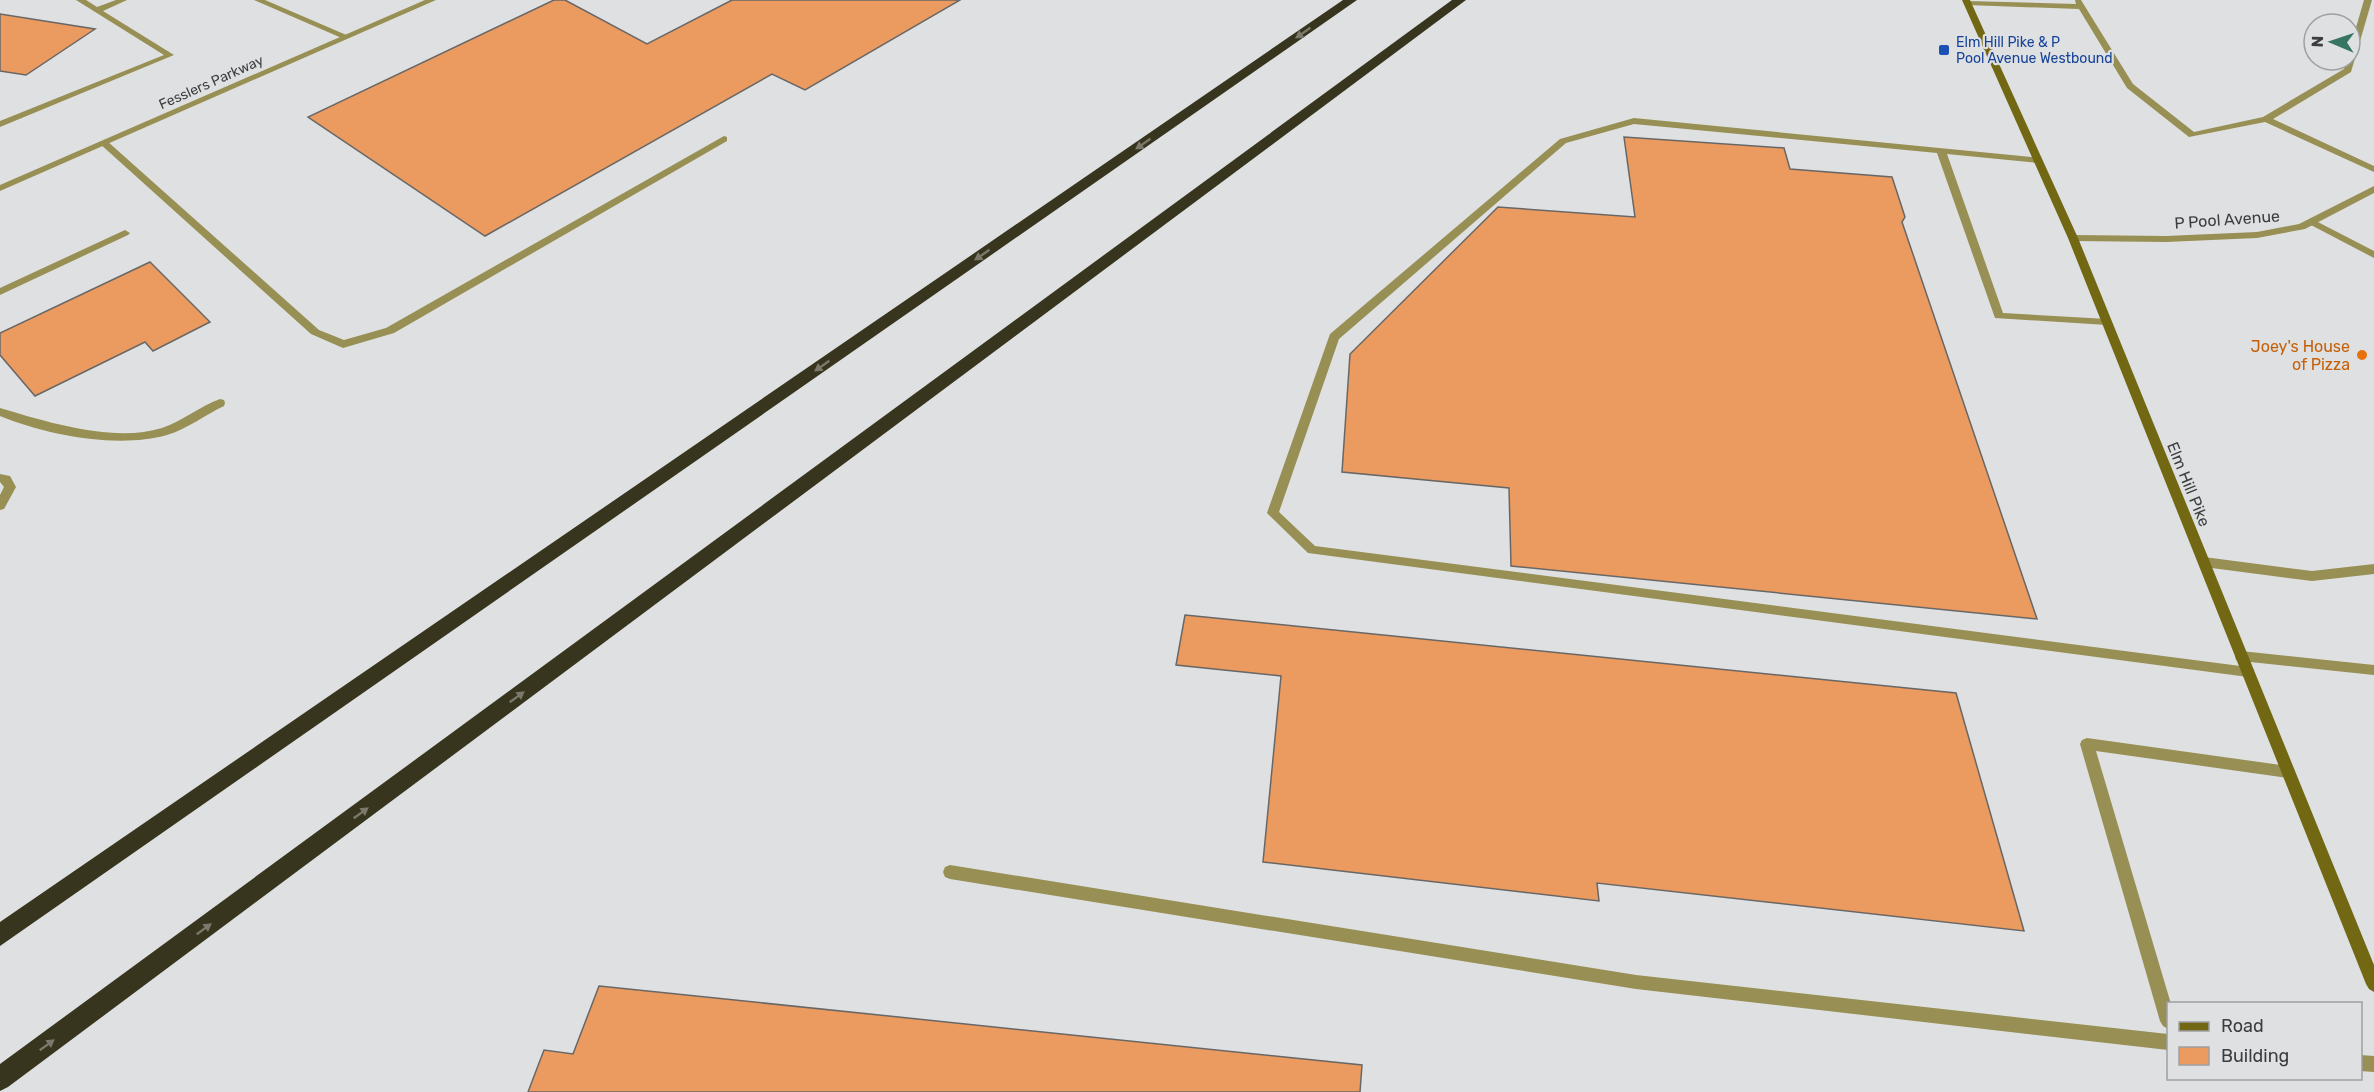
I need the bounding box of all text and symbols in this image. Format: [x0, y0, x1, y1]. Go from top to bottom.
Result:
north arrow [2302, 12, 2362, 72]
one-way arrow [1295, 27, 1311, 38]
place label: Elm Hill Pike & P Pool Avenue Westbound [1956, 34, 2113, 67]
text: N [2308, 35, 2327, 48]
marker: Elm Hill Pike & P Pool Avenue Westbound [1937, 43, 1951, 57]
street label: Fesslers Parkway [156, 52, 266, 113]
one-way arrow [1135, 138, 1151, 150]
street label: P Pool Avenue [2174, 206, 2280, 233]
one-way arrow [975, 249, 991, 261]
place label: Joey's House of Pizza [2251, 337, 2350, 374]
marker: Joey's House of Pizza [2355, 348, 2369, 362]
one-way arrow [815, 360, 831, 372]
street label: Elm Hill Pike [2163, 439, 2214, 529]
one-way arrow [509, 691, 525, 703]
one-way arrow [352, 807, 368, 819]
one-way arrow [195, 923, 211, 935]
legend [2167, 1002, 2362, 1080]
text: Road [2221, 1015, 2264, 1037]
one-way arrow [39, 1039, 55, 1051]
text: Building [2221, 1045, 2289, 1067]

